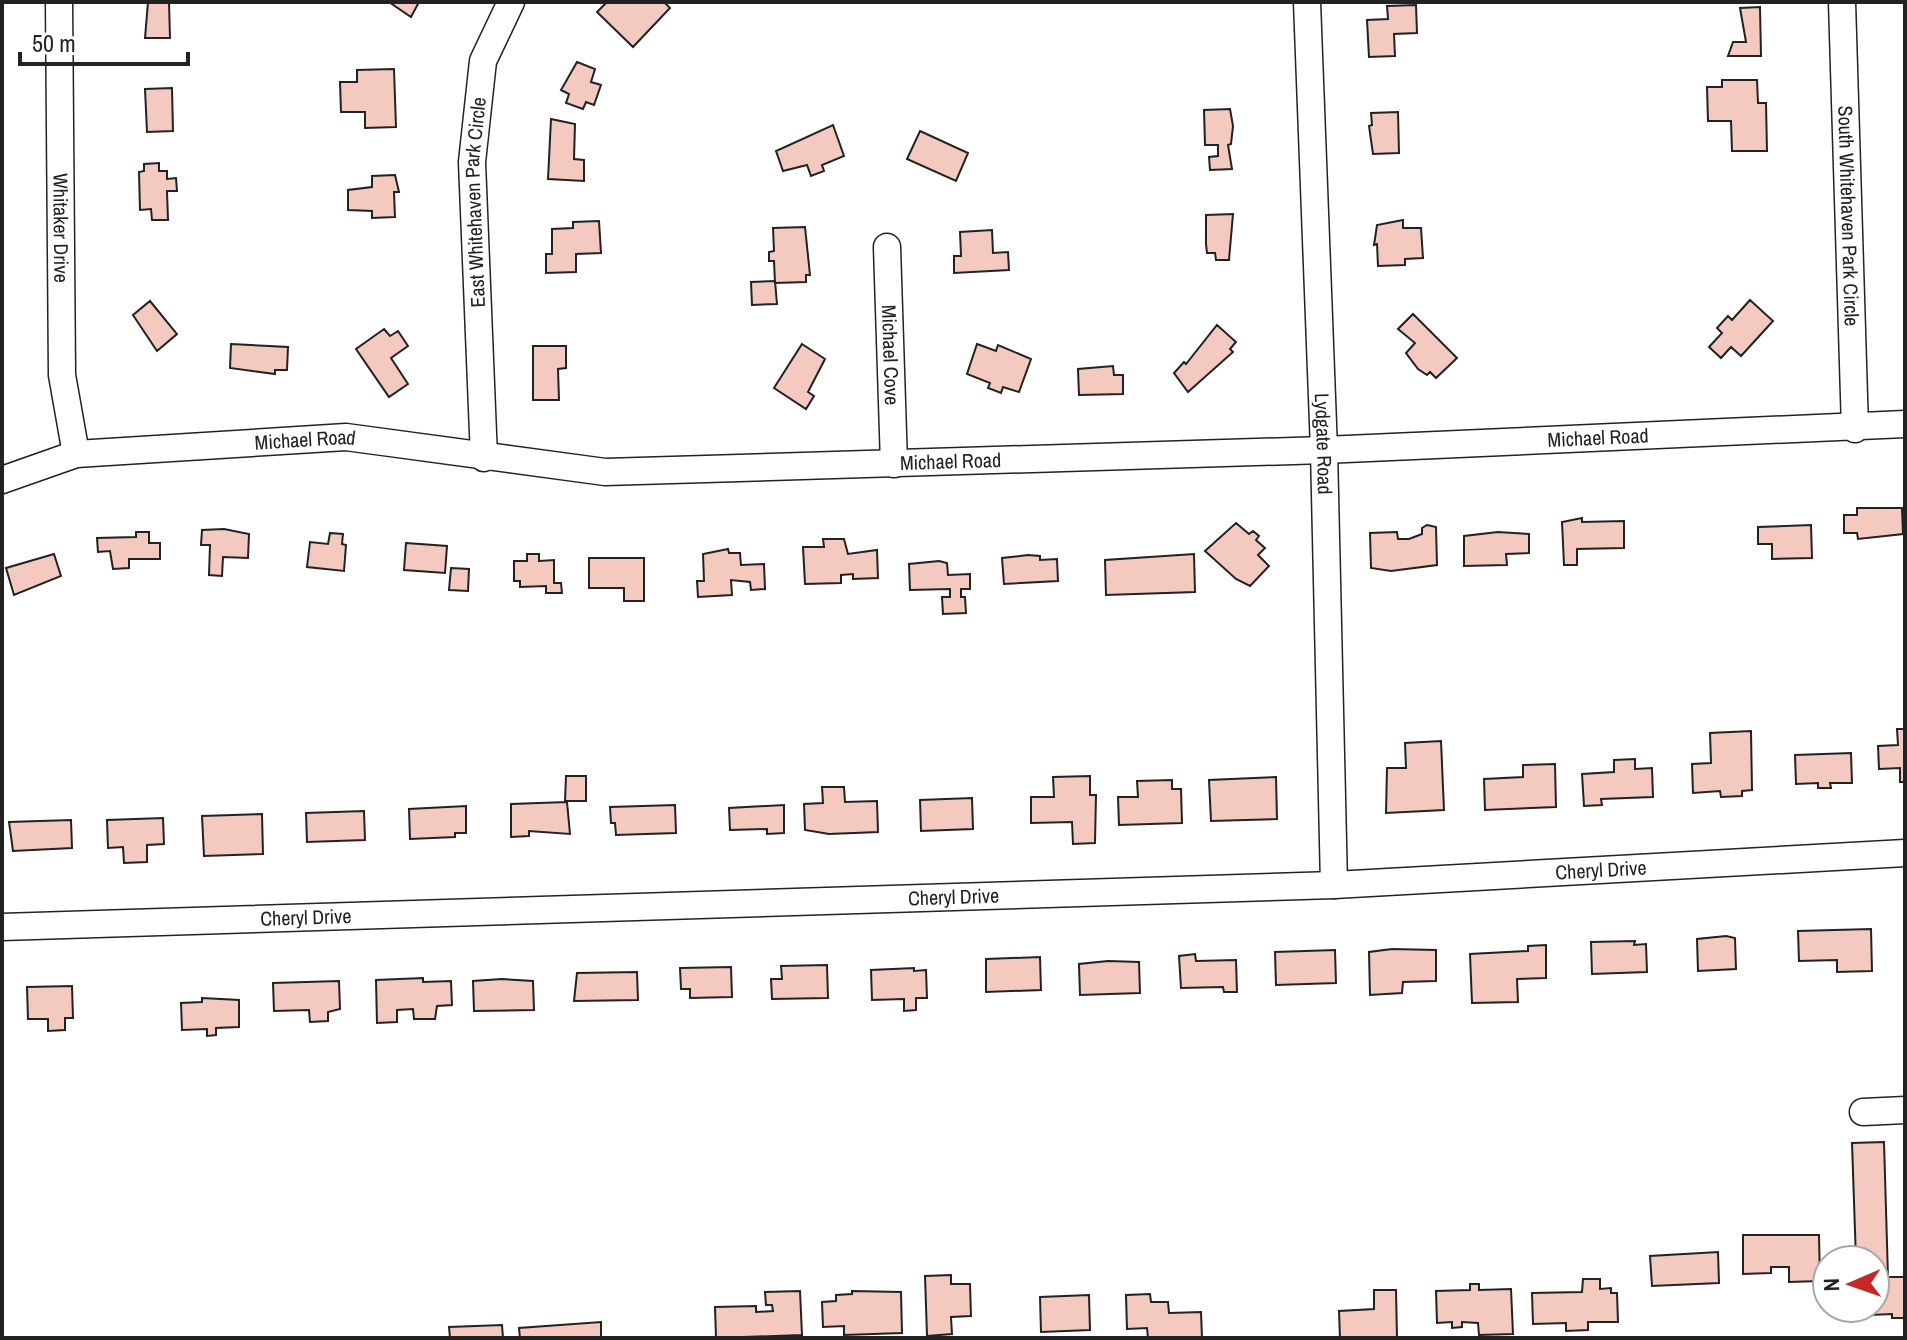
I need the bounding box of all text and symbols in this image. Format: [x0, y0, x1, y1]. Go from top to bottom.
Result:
scale bar [20, 16, 188, 66]
text: 50 m [32, 27, 76, 59]
street label: East Whitehaven Park Circle [458, 96, 492, 308]
street label: South Whitehaven Park Circle [1832, 105, 1866, 327]
street label: Whitaker Drive [47, 173, 75, 283]
street label: Michael Cove [876, 304, 906, 405]
street label: Lydgate Road [1309, 392, 1339, 495]
street label: Michael Road [1547, 421, 1649, 453]
street label: Michael Road [254, 423, 357, 456]
street label: Michael Road [899, 446, 1002, 476]
street label: Cheryl Drive [1555, 854, 1647, 886]
street label: Cheryl Drive [908, 882, 1000, 911]
street label: Cheryl Drive [260, 902, 352, 932]
north arrow [1811, 1244, 1891, 1324]
text: N [1816, 1278, 1846, 1292]

